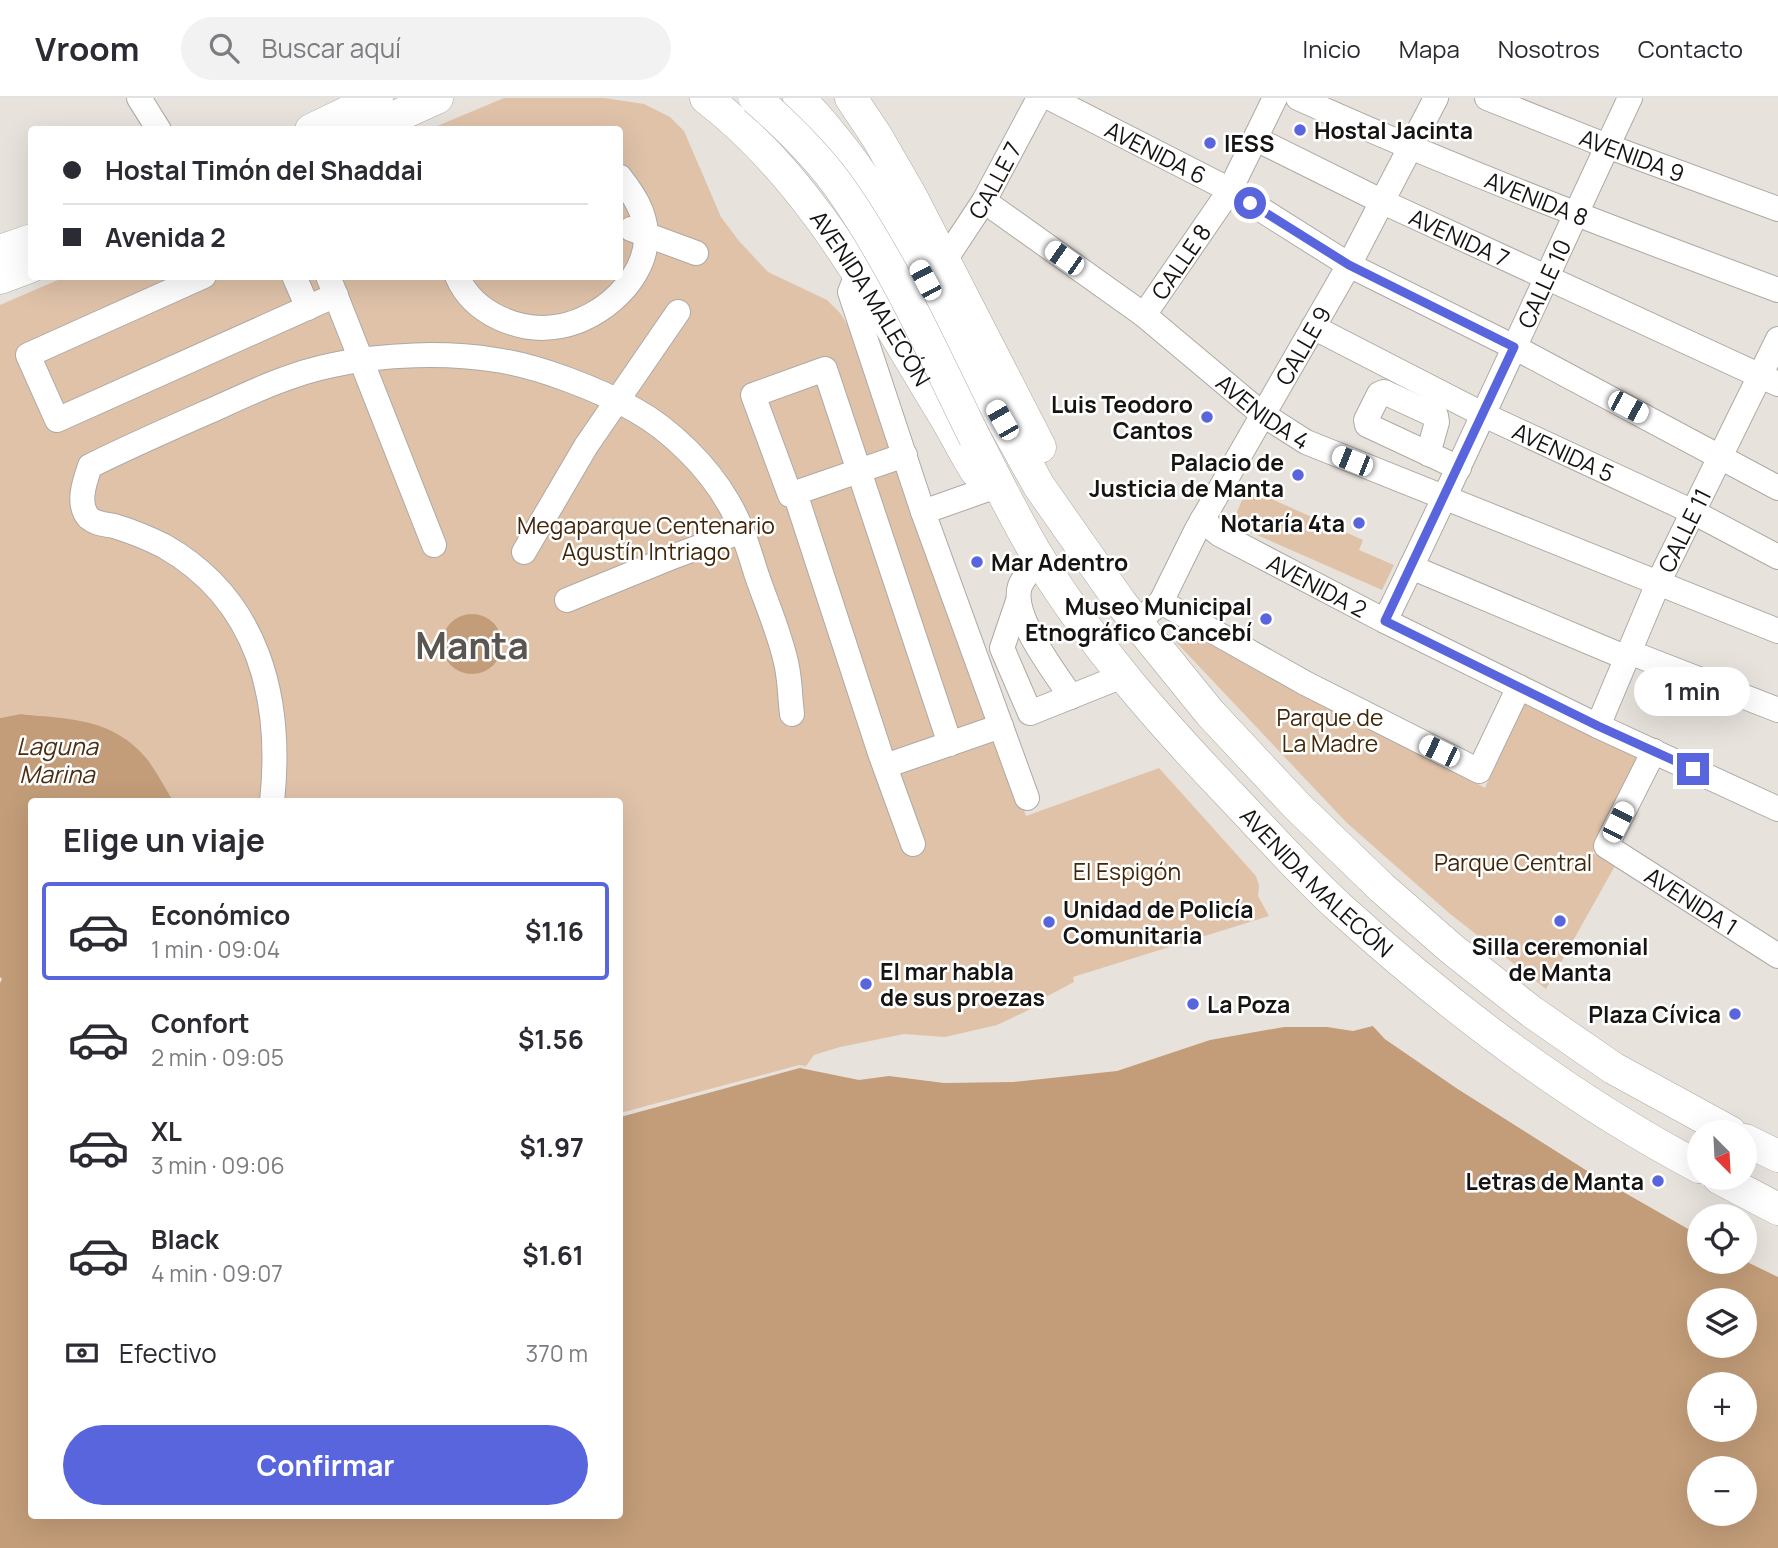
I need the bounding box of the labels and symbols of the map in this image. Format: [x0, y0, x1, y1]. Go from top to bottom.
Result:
street label: AVENIDA 6 [1100, 113, 1212, 191]
place label: Hostal Jacinta [1314, 114, 1473, 146]
street label: AVENIDA 9 [1575, 121, 1689, 189]
marker: Hostal Jacinta [1292, 122, 1308, 138]
place label: IESS [1224, 127, 1274, 159]
marker: IESS [1202, 135, 1218, 151]
street label: CALLE 7 [961, 136, 1029, 225]
street label: AVENIDA 8 [1480, 163, 1593, 233]
route start [1234, 187, 1266, 219]
street label: AVENIDA 7 [1404, 200, 1515, 274]
street label: AVENIDA MALECÓN [803, 203, 939, 392]
street label: CALLE 8 [1144, 217, 1218, 306]
street label: CALLE 10 [1509, 234, 1578, 333]
car [1041, 237, 1088, 279]
car [906, 257, 945, 303]
street label: CALLE 9 [1267, 300, 1338, 391]
street label: AVENIDA 4 [1210, 366, 1316, 456]
place label: Luis Teodoro Cantos [1051, 388, 1193, 446]
car [1605, 388, 1652, 426]
car [983, 397, 1022, 443]
marker: Luis Teodoro Cantos [1199, 409, 1215, 425]
street label: AVENIDA 5 [1508, 415, 1620, 489]
car [1329, 443, 1376, 479]
place label: Palacio de Justicia de Manta [1089, 446, 1284, 504]
marker: Palacio de Justicia de Manta [1290, 467, 1306, 483]
street label: CALLE 11 [1650, 483, 1718, 577]
place label: Notaría 4ta [1220, 507, 1345, 539]
park label: Megaparque Centenario Agustín Intriago [517, 509, 775, 567]
marker: Notaría 4ta [1351, 515, 1367, 531]
place label: Mar Adentro [991, 546, 1128, 578]
street label: AVENIDA 2 [1262, 546, 1373, 625]
marker: Mar Adentro [969, 554, 985, 570]
place label: Museo Municipal Etnográfico Cancebí [1025, 590, 1253, 648]
marker: Museo Municipal Etnográfico Cancebí [1258, 611, 1274, 627]
district label: Manta [415, 620, 529, 670]
callout: 1 min [1635, 668, 1751, 716]
park label: Parque de La Madre [1277, 701, 1383, 759]
water label: Laguna Marina [16, 729, 99, 790]
car [1416, 732, 1463, 770]
route end [1677, 753, 1709, 785]
car [1600, 799, 1637, 845]
street label: AVENIDA MALECÓN [1233, 800, 1400, 964]
park label: Parque Central [1434, 846, 1592, 878]
park label: El Espigón [1073, 855, 1181, 887]
street label: AVENIDA 1 [1639, 859, 1744, 942]
place label: Unidad de Policía Comunitaria [1063, 893, 1253, 951]
marker: Silla ceremonial de Manta [1552, 913, 1568, 929]
marker: Unidad de Policía Comunitaria [1041, 914, 1057, 930]
place label: Silla ceremonial de Manta [1472, 930, 1648, 988]
place label: El mar habla de sus proezas [880, 955, 1045, 1013]
marker: El mar habla de sus proezas [858, 976, 874, 992]
place label: La Poza [1207, 988, 1290, 1020]
marker: La Poza [1185, 996, 1201, 1012]
place label: Plaza Cívica [1588, 998, 1721, 1030]
marker: Plaza Cívica [1727, 1006, 1743, 1022]
north arrow [1687, 1120, 1757, 1190]
place label: Letras de Manta [1466, 1165, 1644, 1197]
marker: Letras de Manta [1650, 1173, 1666, 1189]

